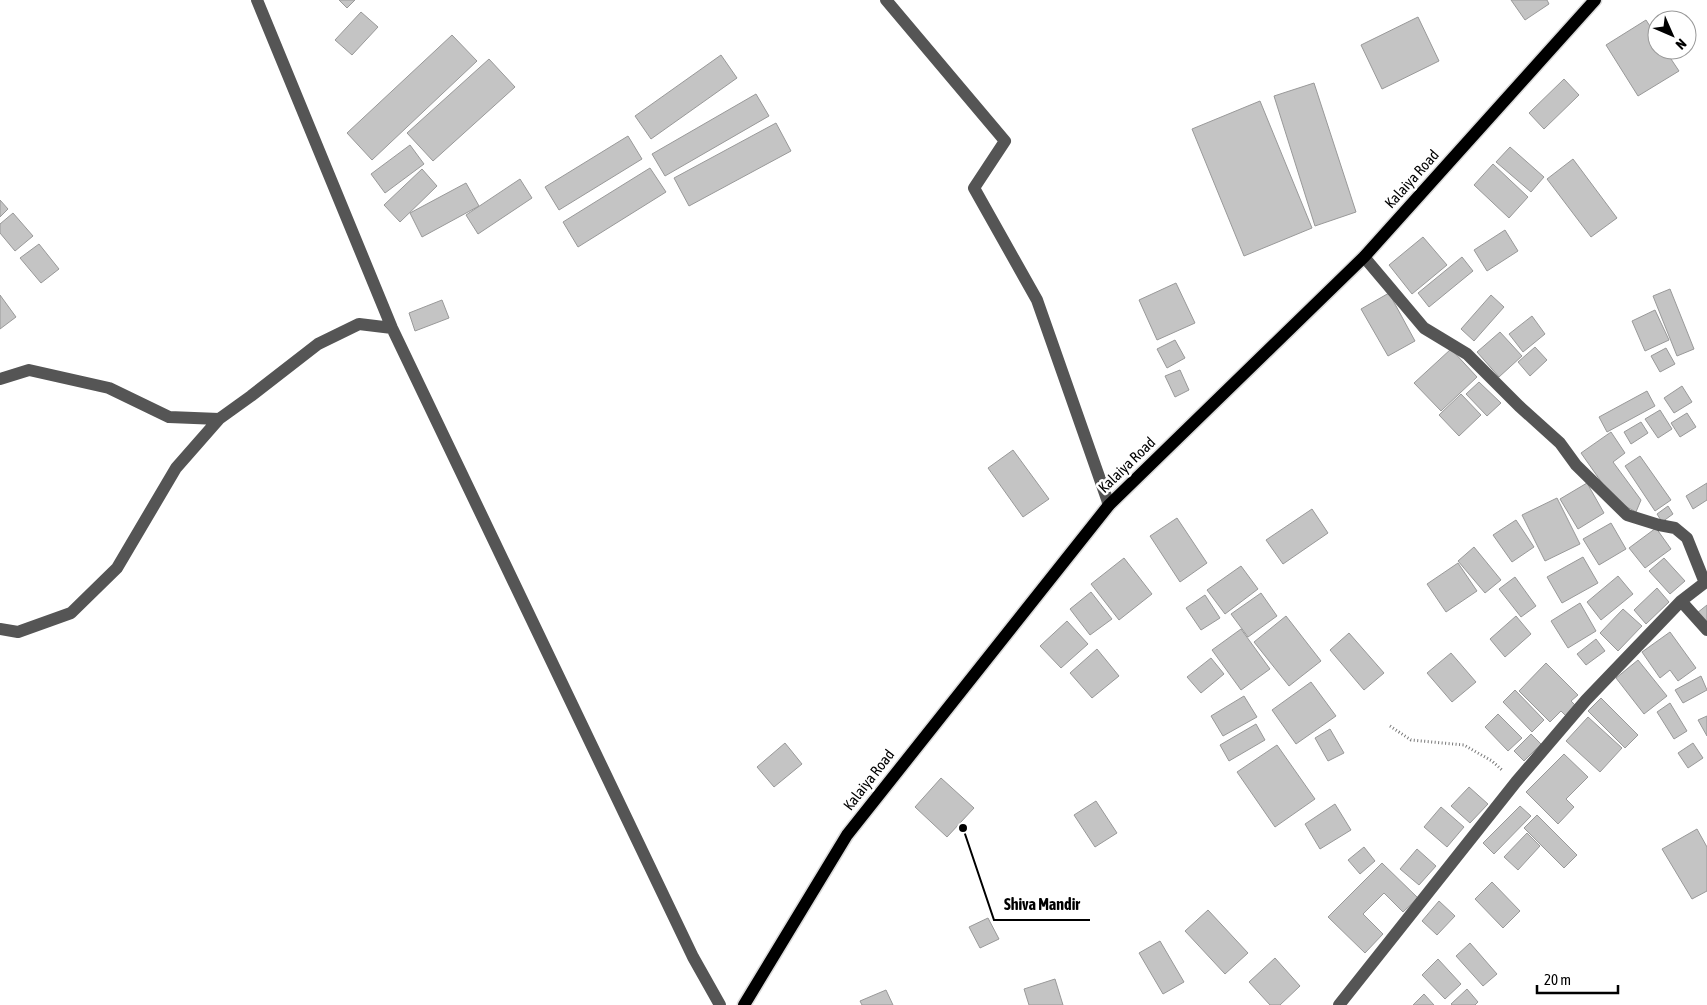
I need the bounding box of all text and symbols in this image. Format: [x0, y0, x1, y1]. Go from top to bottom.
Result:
north arrow [1647, 10, 1697, 60]
text: N [1673, 36, 1690, 53]
street label: Kalaiya Road [1381, 146, 1442, 211]
street label: Kalaiya Road [1095, 433, 1158, 496]
street label: Kalaiya Road [840, 746, 898, 813]
callout: Shiva Mandir [994, 889, 1090, 920]
text: Shiva Mandir [1004, 895, 1080, 913]
scale bar [1537, 962, 1618, 994]
text: 20 m [1544, 971, 1571, 988]

